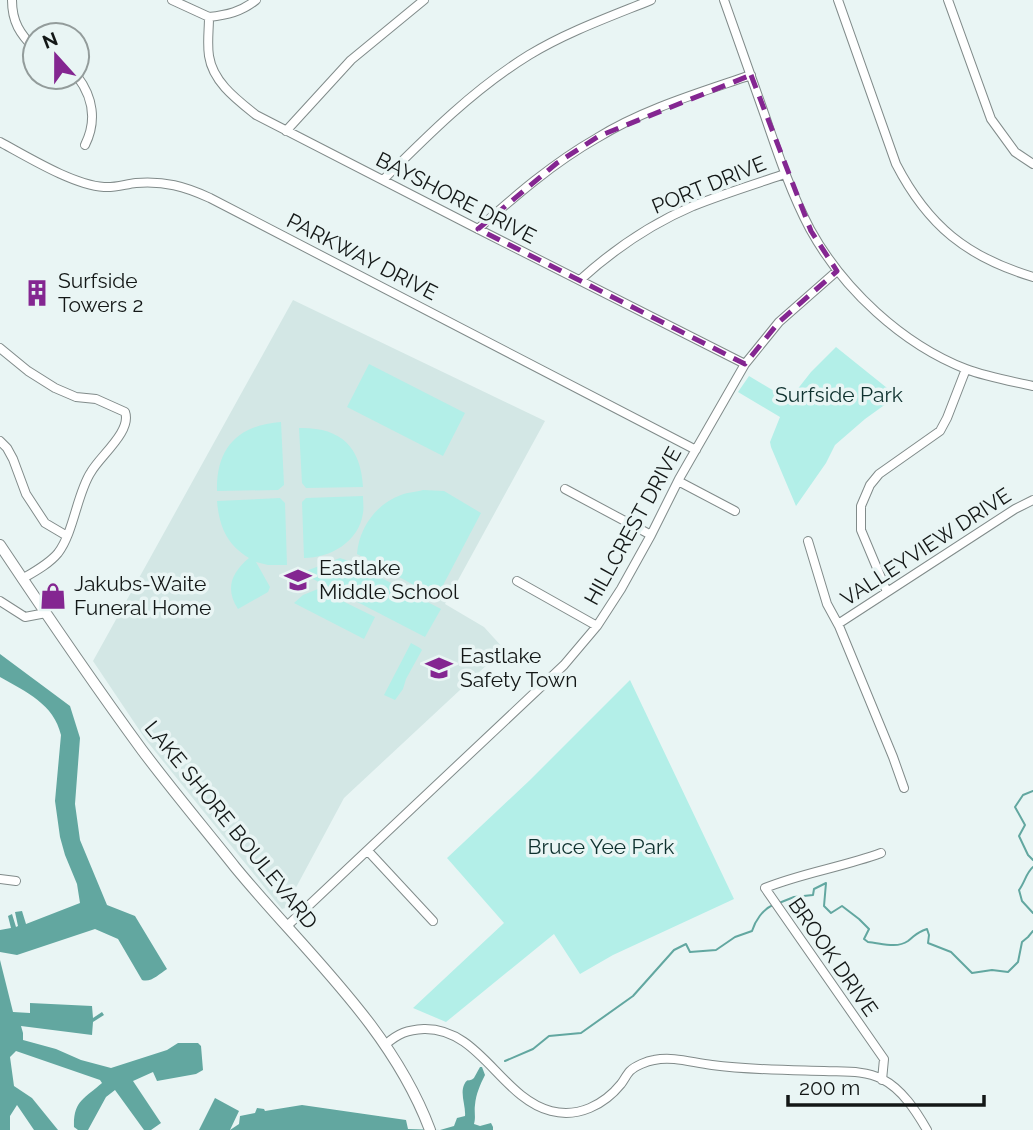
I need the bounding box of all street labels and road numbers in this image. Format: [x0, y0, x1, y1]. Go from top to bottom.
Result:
street label: BAYSHORE DRIVE [372, 146, 540, 249]
street label: PORT DRIVE [648, 150, 770, 219]
street label: PARKWAY DRIVE [283, 208, 442, 305]
street label: HILLCREST DRIVE [579, 442, 686, 609]
street label: VALLEYVIEW DRIVE [836, 482, 1016, 611]
street label: LAKE SHORE BOULEVARD [140, 716, 323, 934]
street label: BROOK DRIVE [783, 893, 883, 1021]

